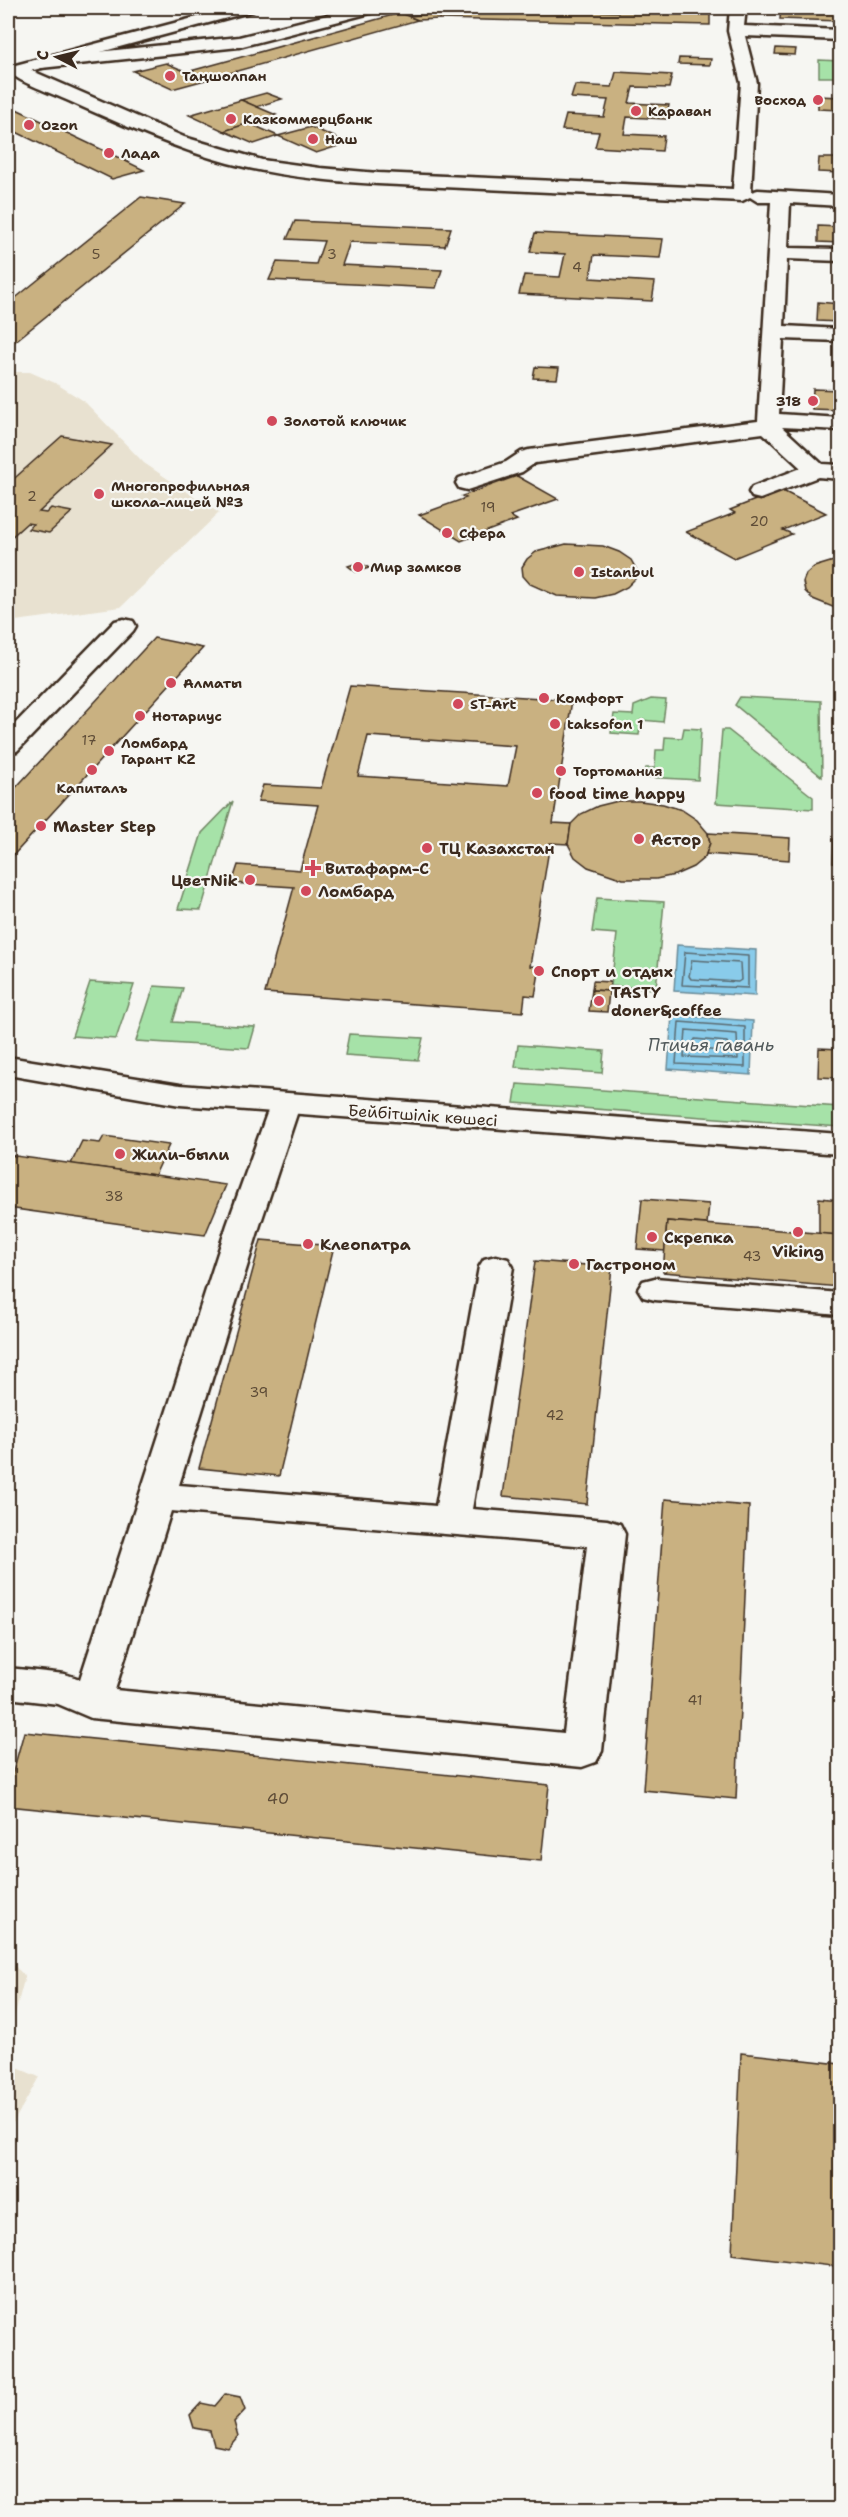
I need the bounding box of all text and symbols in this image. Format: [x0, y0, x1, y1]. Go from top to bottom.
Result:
north arrow [27, 27, 87, 87]
text: С [32, 49, 54, 61]
place label: Таңшолпан [182, 67, 267, 85]
marker: Таңшолпан [163, 69, 177, 83]
place label: Восход [755, 91, 806, 109]
marker: Восход [811, 93, 825, 107]
place label: Караван [648, 102, 712, 120]
marker: Караван [629, 104, 643, 118]
place label: Казкоммерцбанк [243, 110, 373, 128]
marker: Казкоммерцбанк [224, 112, 238, 126]
place label: Ozon [41, 116, 78, 134]
marker: Ozon [22, 118, 36, 132]
place label: Наш [325, 130, 358, 148]
marker: Наш [306, 132, 320, 146]
place label: Лада [121, 144, 160, 162]
marker: Лада [102, 146, 116, 160]
house number: 5 [92, 245, 100, 263]
house number: 3 [327, 245, 337, 263]
house number: 4 [572, 258, 582, 276]
place label: 318 [776, 392, 801, 410]
marker: 318 [806, 394, 820, 408]
place label: Золотой ключик [284, 412, 407, 430]
marker: Золотой ключик [265, 414, 279, 428]
place label: Многопрофильная школа-лицей №3 [111, 477, 250, 511]
house number: 2 [27, 487, 37, 505]
marker: Многопрофильная школа-лицей №3 [92, 487, 106, 501]
house number: 19 [480, 498, 496, 516]
house number: 20 [749, 512, 769, 530]
place label: Сфера [459, 524, 506, 542]
marker: Сфера [440, 526, 454, 540]
place label: Мир замков [370, 558, 462, 576]
marker: Мир замков [351, 560, 365, 574]
place label: Istanbul [591, 563, 654, 581]
marker: Istanbul [572, 565, 586, 579]
place label: Алматы [183, 674, 242, 692]
marker: Алматы [164, 676, 178, 690]
place label: Комфорт [556, 689, 624, 707]
marker: Комфорт [537, 691, 551, 705]
place label: ST-Art [470, 695, 517, 713]
marker: ST-Art [451, 697, 465, 711]
place label: Нотариус [152, 707, 222, 725]
marker: Нотариус [133, 709, 147, 723]
place label: taksofon 1 [567, 715, 643, 733]
marker: taksofon 1 [548, 717, 562, 731]
house number: 17 [82, 731, 96, 749]
place label: Ломбард Гарант KZ [121, 734, 196, 768]
marker: Ломбард Гарант KZ [102, 744, 116, 758]
place label: Тортомания [573, 762, 663, 780]
marker: Капиталъ [85, 763, 99, 777]
marker: Тортомания [554, 764, 568, 778]
place label: Капиталъ [57, 779, 127, 797]
place label: food time happy [549, 783, 685, 804]
marker: food time happy [530, 786, 544, 800]
place label: Master Step [53, 816, 156, 837]
marker: Master Step [34, 819, 48, 833]
place label: Астор [651, 829, 701, 850]
marker: Астор [632, 832, 646, 846]
place label: ТЦ Казахстан [439, 838, 555, 859]
marker: ТЦ Казахстан [420, 841, 434, 855]
place label: Витафарм-С [325, 858, 429, 879]
marker: Витафарм-С [306, 861, 320, 875]
place label: ЦветNik [171, 870, 238, 891]
marker: ЦветNik [243, 873, 257, 887]
place label: Ломбард [318, 881, 395, 902]
marker: Ломбард [299, 884, 313, 898]
place label: Спорт и отдых [551, 961, 673, 982]
marker: Спорт и отдых [532, 964, 546, 978]
place label: TASTY doner&coffee [611, 982, 722, 1021]
marker: TASTY doner&coffee [592, 994, 606, 1008]
water label: Птичья гавань [648, 1033, 774, 1057]
street label: Бейбітшілік көшесі [347, 1100, 499, 1131]
place label: Жили-были [132, 1144, 229, 1165]
marker: Жили-были [113, 1147, 127, 1161]
house number: 38 [104, 1187, 124, 1205]
marker: Viking [791, 1225, 805, 1239]
place label: Скрепка [664, 1227, 734, 1248]
marker: Скрепка [645, 1230, 659, 1244]
place label: Клеопатра [320, 1234, 411, 1255]
marker: Клеопатра [301, 1237, 315, 1251]
place label: Viking [772, 1241, 824, 1262]
house number: 43 [743, 1247, 761, 1265]
place label: Гастроном [586, 1254, 676, 1275]
marker: Гастроном [567, 1257, 581, 1271]
house number: 39 [250, 1383, 268, 1401]
house number: 42 [546, 1406, 564, 1424]
house number: 41 [688, 1691, 702, 1709]
house number: 40 [267, 1788, 289, 1809]

